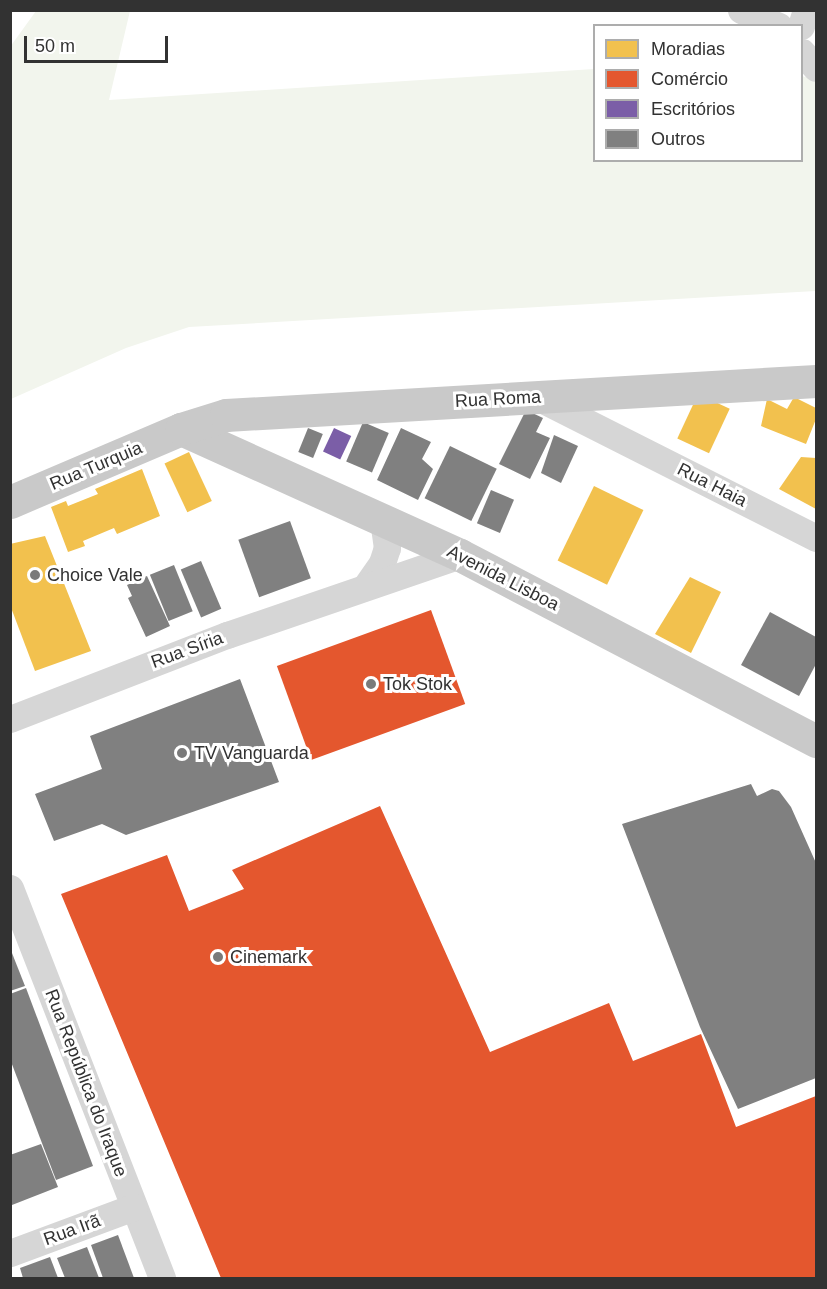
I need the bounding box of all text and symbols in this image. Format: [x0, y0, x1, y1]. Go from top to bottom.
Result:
scale bar [27, 24, 171, 62]
legend [593, 24, 803, 162]
text: 50 m [35, 36, 75, 56]
text: Moradias [651, 39, 725, 59]
text: Comércio [651, 69, 728, 89]
text: Escritórios [651, 99, 735, 119]
text: Outros [651, 129, 705, 149]
street label: Rua Roma [454, 386, 542, 412]
street label: Rua Turquia [46, 437, 146, 495]
street label: Rua Haia [674, 458, 750, 512]
street label: Avenida Lisboa [443, 541, 563, 615]
place label: Choice Vale [47, 564, 143, 586]
marker: Choice Vale [28, 568, 42, 582]
street label: Rua Síria [148, 627, 226, 673]
place label: Tok Stok [383, 673, 452, 695]
marker: Tok Stok [364, 677, 378, 691]
place label: TV Vanguarda [194, 742, 309, 764]
marker: TV Vanguarda [175, 746, 189, 760]
place label: Cinemark [230, 946, 307, 968]
marker: Cinemark [211, 950, 225, 964]
street label: Rua República do Iraque [40, 986, 132, 1180]
street label: Rua Irã [41, 1210, 103, 1250]

